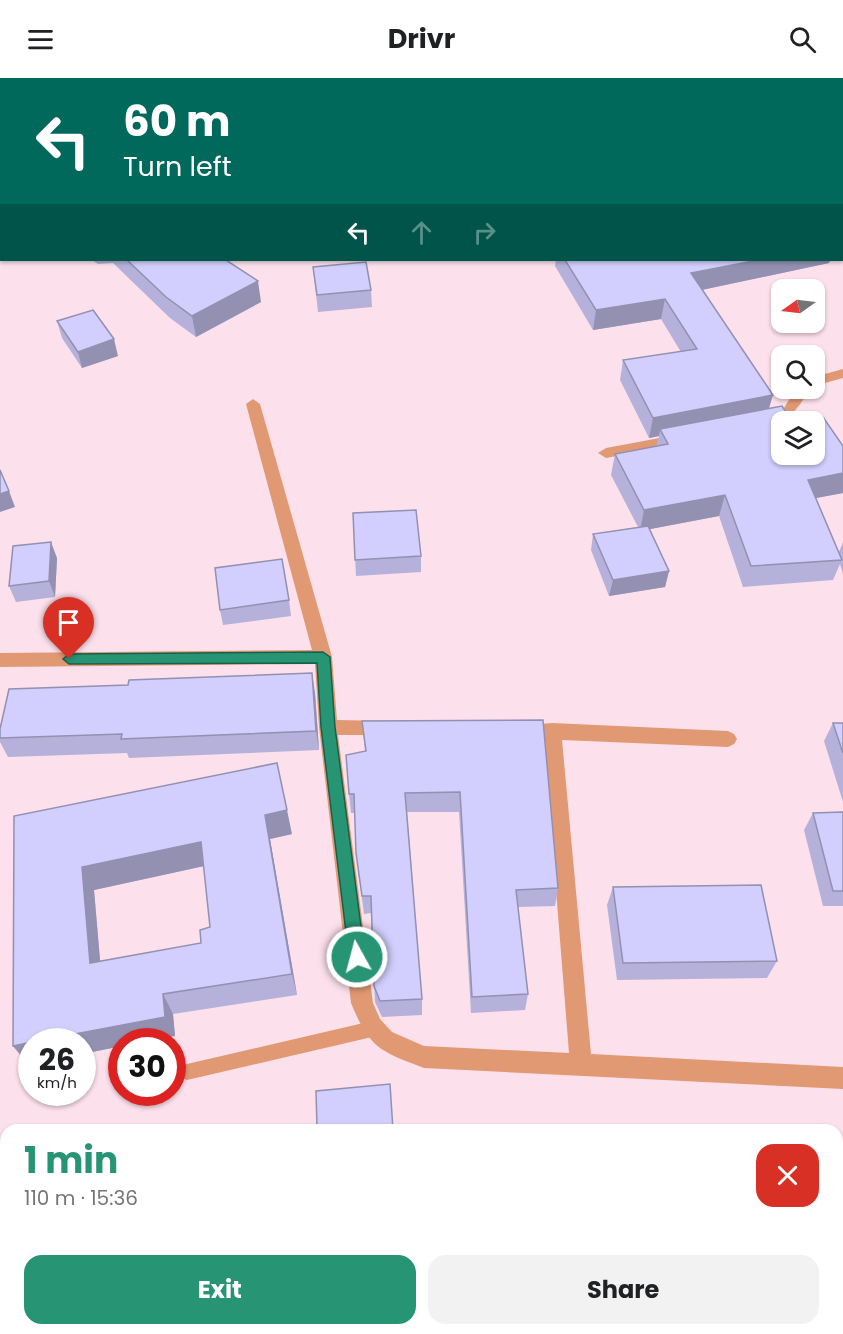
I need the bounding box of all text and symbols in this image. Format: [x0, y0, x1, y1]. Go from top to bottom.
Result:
text: Drivr [388, 20, 455, 57]
icon: menu [24, 23, 57, 56]
icon: search [786, 23, 819, 56]
text: 60 m [123, 92, 231, 151]
icon: left [24, 102, 102, 180]
text: Turn left [123, 148, 232, 185]
icon: left [342, 216, 375, 249]
icon: ahead [405, 216, 438, 249]
icon: right [468, 216, 501, 249]
north arrow [771, 279, 825, 333]
map controls [771, 279, 825, 465]
button: search [771, 345, 825, 399]
button: layers [771, 411, 825, 465]
pin [43, 597, 94, 659]
icon: arrive [52, 606, 85, 639]
position arrow [325, 925, 389, 989]
speed limit sign: 30 [108, 1028, 186, 1106]
text: 26 [39, 1038, 75, 1081]
text: km/h [37, 1072, 77, 1093]
text: 1 min [24, 1135, 118, 1186]
button: close [756, 1144, 819, 1207]
text: 110 m · 15:36 [24, 1184, 138, 1212]
button: Exit [24, 1255, 416, 1324]
button: Share [428, 1255, 819, 1324]

